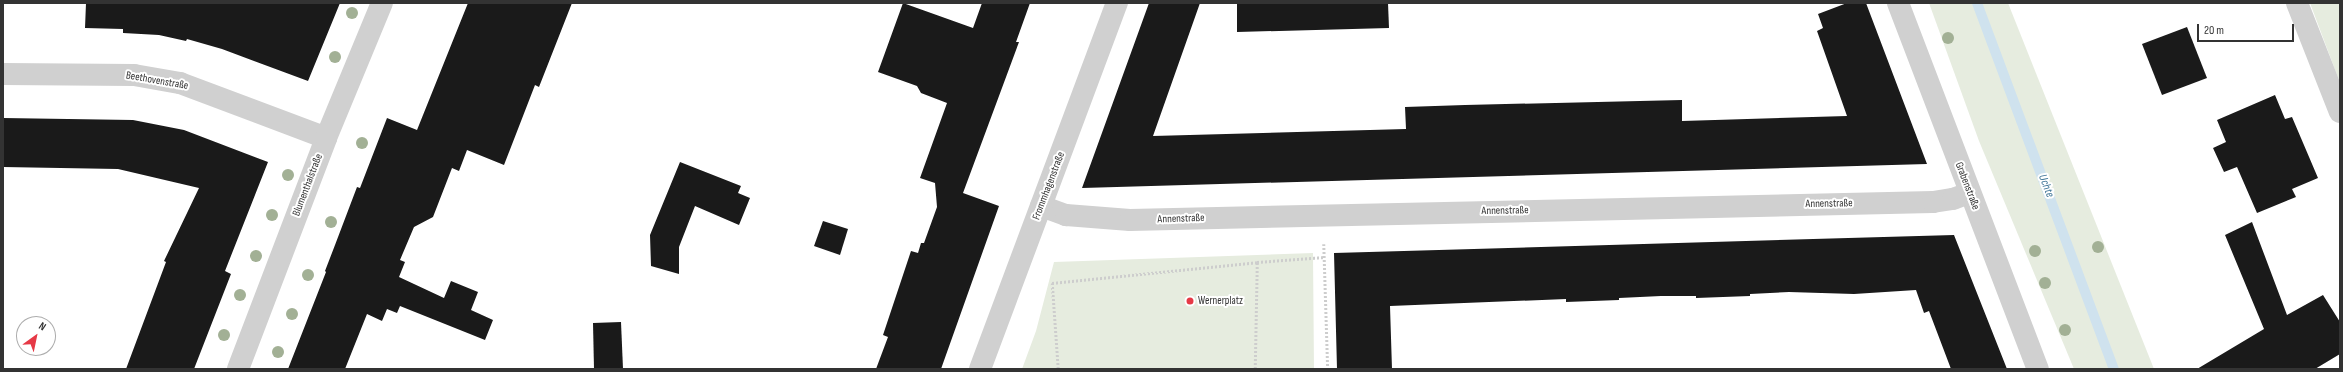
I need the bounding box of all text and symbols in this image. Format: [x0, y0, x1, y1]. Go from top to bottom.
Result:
scale bar [2199, 16, 2296, 42]
text: 20 m [2204, 23, 2224, 38]
street label: Beethovenstraße [125, 69, 189, 93]
street label: Frommhagenstraße [1030, 150, 1068, 222]
street label: Blumenthalstraße [290, 152, 326, 218]
street label: Grabenstraße [1952, 160, 1982, 212]
water label: Uchte [2035, 172, 2057, 200]
street label: Annenstraße [1805, 197, 1853, 211]
street label: Annenstraße [1481, 204, 1529, 218]
street label: Annenstraße [1157, 212, 1205, 226]
place label: Wernerplatz [1198, 294, 1243, 308]
marker: Wernerplatz [1185, 296, 1195, 306]
north arrow [16, 316, 56, 356]
text: N [36, 319, 48, 333]

